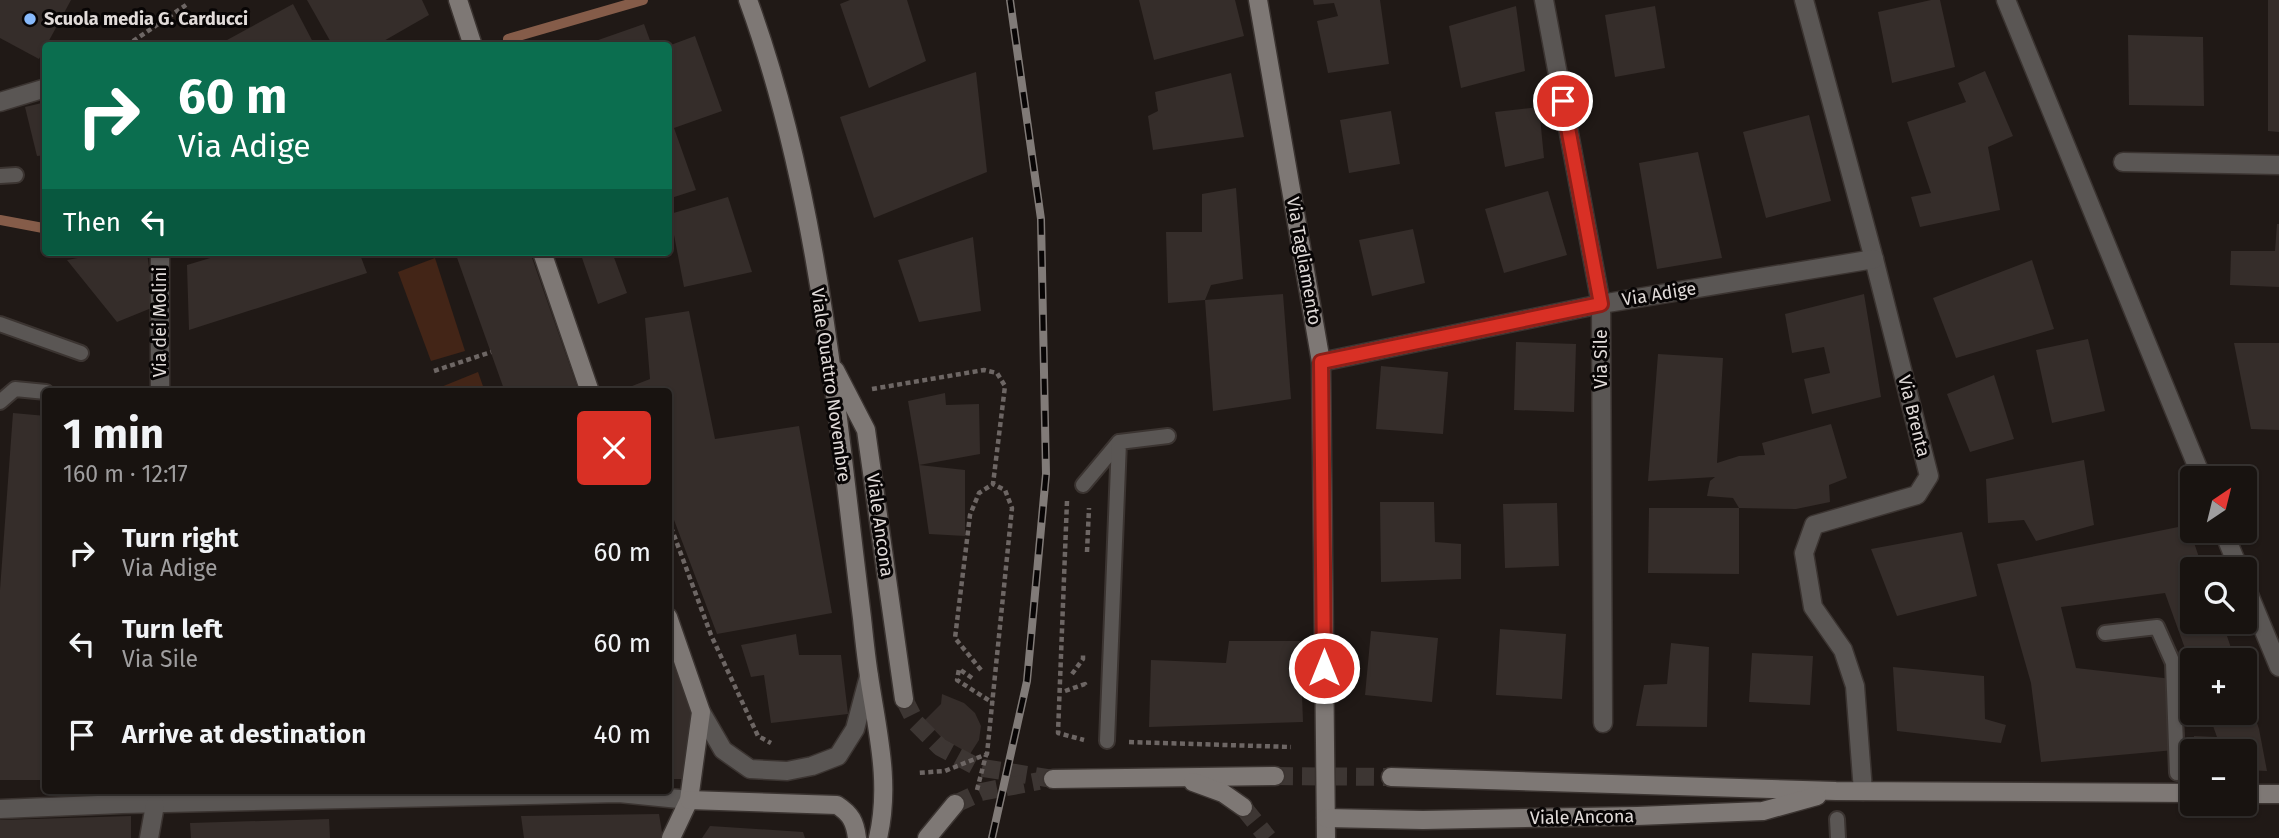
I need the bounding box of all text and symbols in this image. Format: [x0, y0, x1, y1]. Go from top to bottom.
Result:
place label: Scuola media G. Carducci [44, 8, 248, 30]
marker: Scuola media G. Carducci [22, 11, 38, 27]
text: 60 m [178, 67, 287, 126]
icon: right [63, 70, 154, 161]
pin [1533, 71, 1593, 131]
icon: arrive [1544, 82, 1582, 120]
text: Via Adige [178, 127, 311, 165]
street label: Via Tagliamento [1282, 195, 1326, 327]
icon: left [135, 203, 173, 241]
text: Then [63, 207, 121, 238]
street label: Via dei Molini [149, 267, 171, 377]
street label: Via Adige [1620, 277, 1698, 311]
street label: Viale Quattro Novembre [807, 287, 855, 483]
street label: Via Sile [1590, 329, 1612, 389]
street label: Via Brenta [1893, 373, 1935, 459]
text: 1 min [63, 409, 164, 459]
button: close [577, 411, 651, 485]
text: 160 m · 12:17 [63, 460, 188, 488]
north arrow [2180, 466, 2258, 542]
map controls [2180, 466, 2257, 816]
street label: Viale Ancona [862, 472, 898, 578]
text: Turn right [122, 523, 239, 554]
icon: right [63, 534, 101, 572]
text: 60 m [593, 537, 651, 568]
text: Via Adige [122, 554, 217, 582]
button: search [2180, 557, 2257, 634]
text: Turn left [122, 614, 223, 645]
icon: left [63, 625, 101, 663]
text: 60 m [593, 628, 651, 659]
position arrow [1287, 631, 1361, 705]
text: Via Sile [122, 645, 198, 673]
button: + [2180, 648, 2257, 725]
icon: arrive [63, 716, 101, 754]
text: Arrive at destination [122, 719, 366, 750]
text: 40 m [593, 719, 651, 750]
button: − [2180, 739, 2257, 816]
street label: Viale Ancona [1530, 805, 1634, 829]

